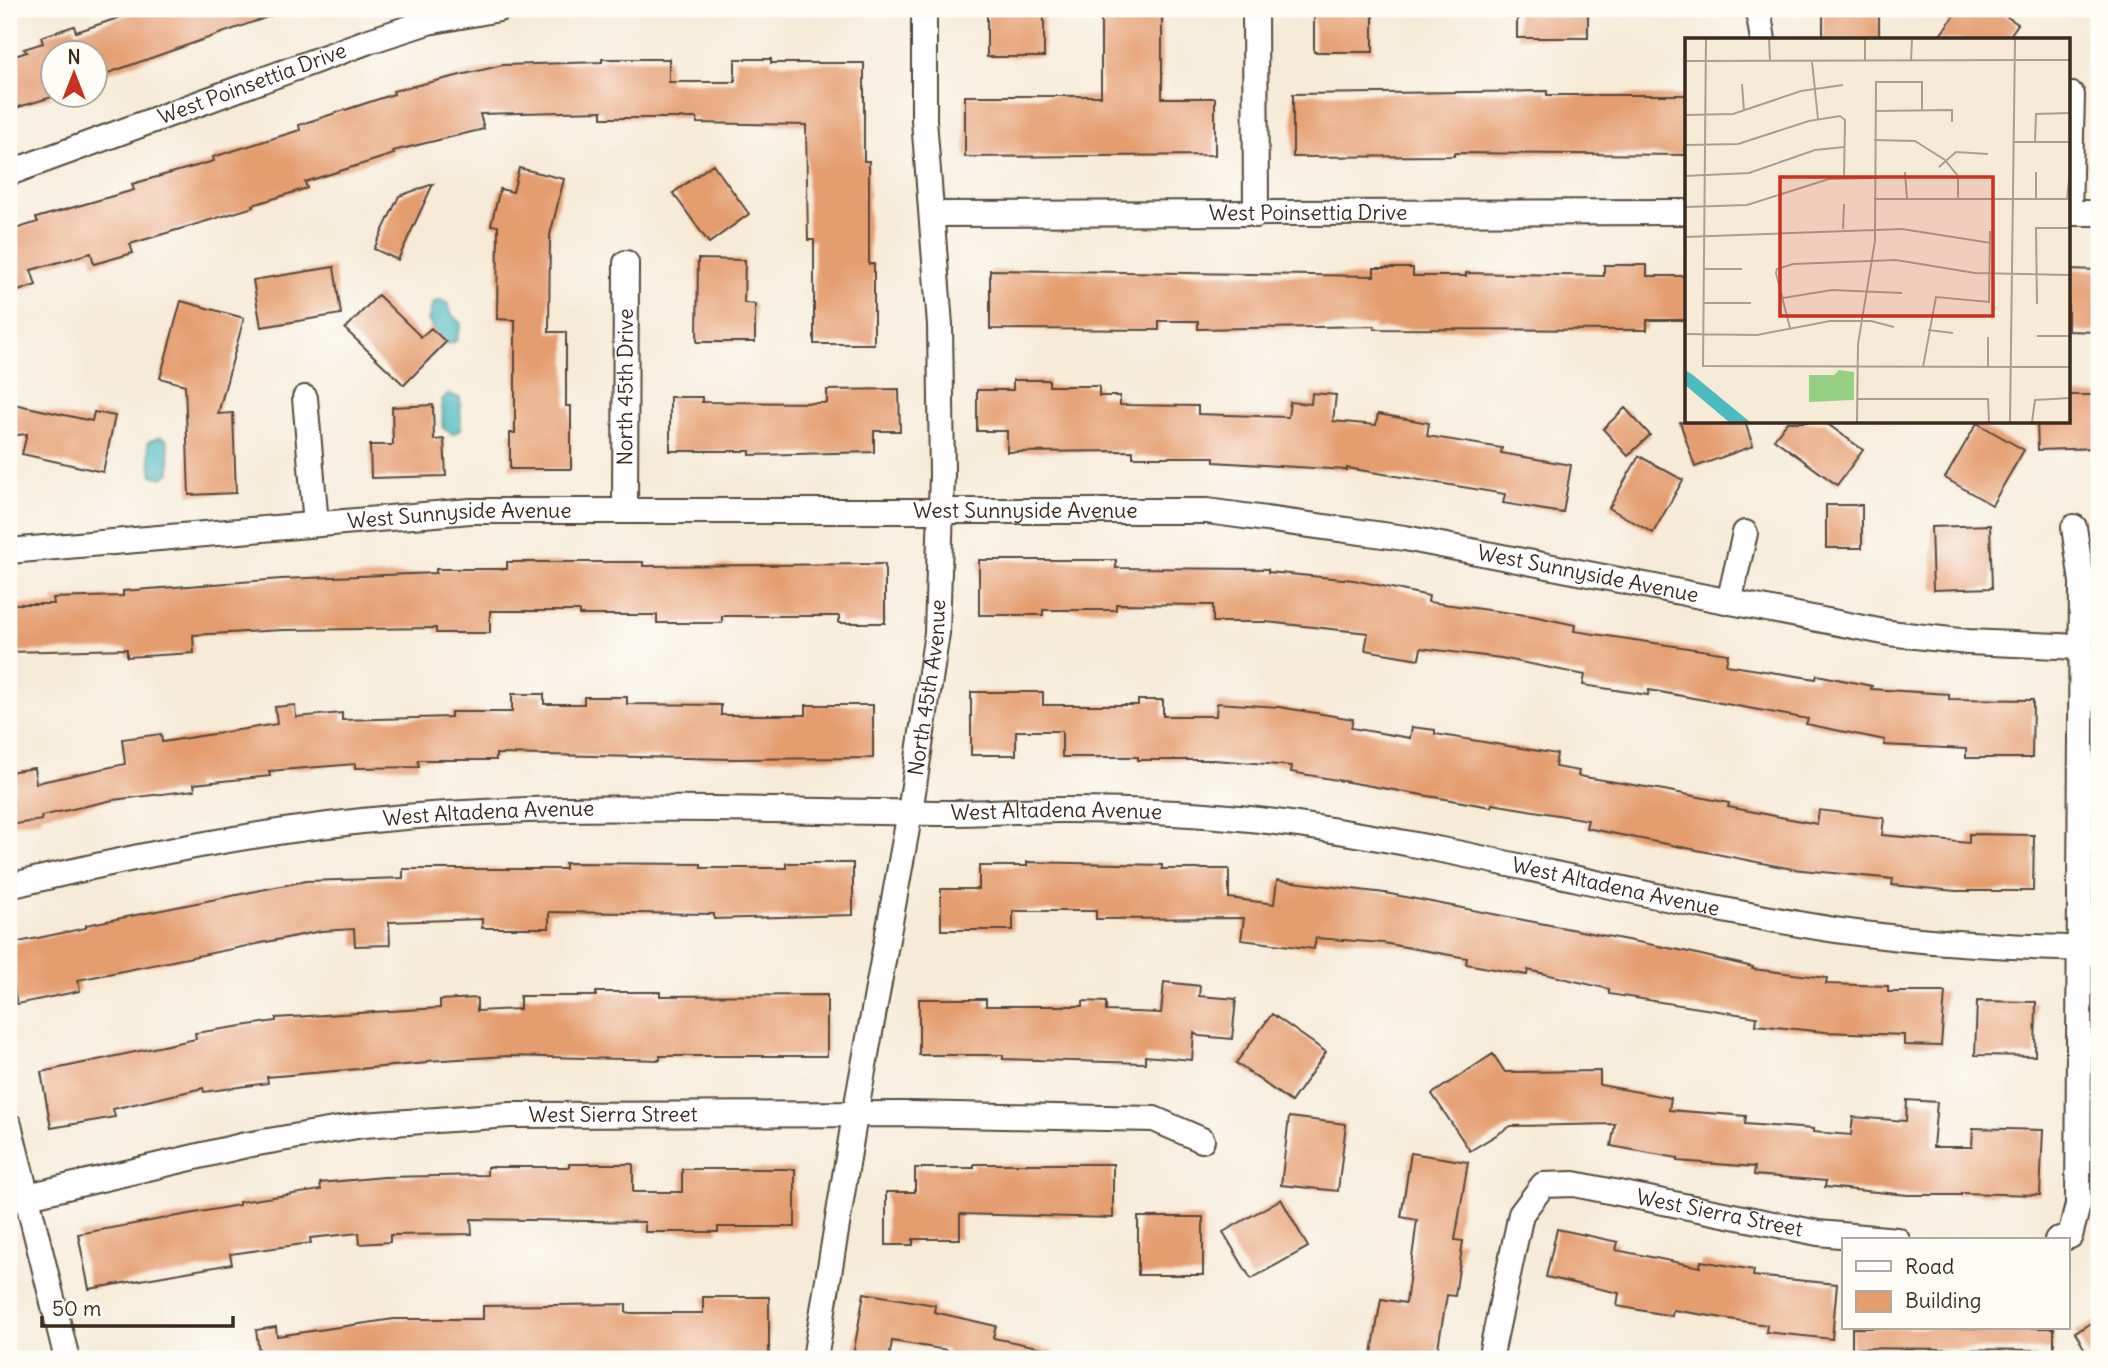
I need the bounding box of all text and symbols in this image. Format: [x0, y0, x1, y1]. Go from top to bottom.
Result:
street label: West Poinsettia Drive [154, 37, 350, 130]
north arrow [38, 38, 108, 108]
inset map [1685, 38, 2070, 424]
text: N [67, 45, 81, 69]
street label: West Poinsettia Drive [1209, 199, 1407, 226]
street label: North 45th Drive [611, 308, 639, 466]
street label: West Sunnyside Avenue [346, 497, 572, 535]
street label: West Sunnyside Avenue [913, 497, 1138, 524]
street label: West Sunnyside Avenue [1475, 539, 1701, 608]
street label: North 45th Avenue [902, 599, 951, 777]
street label: West Altadena Avenue [382, 795, 594, 832]
street label: West Altadena Avenue [950, 796, 1163, 826]
street label: West Altadena Avenue [1509, 851, 1722, 922]
street label: West Sierra Street [529, 1101, 698, 1128]
street label: West Sierra Street [1634, 1183, 1805, 1243]
legend [1842, 1238, 2070, 1330]
text: Road [1905, 1253, 1954, 1280]
scale bar [42, 1284, 233, 1328]
text: Building [1905, 1287, 1981, 1314]
text: 50 m [52, 1295, 101, 1322]

